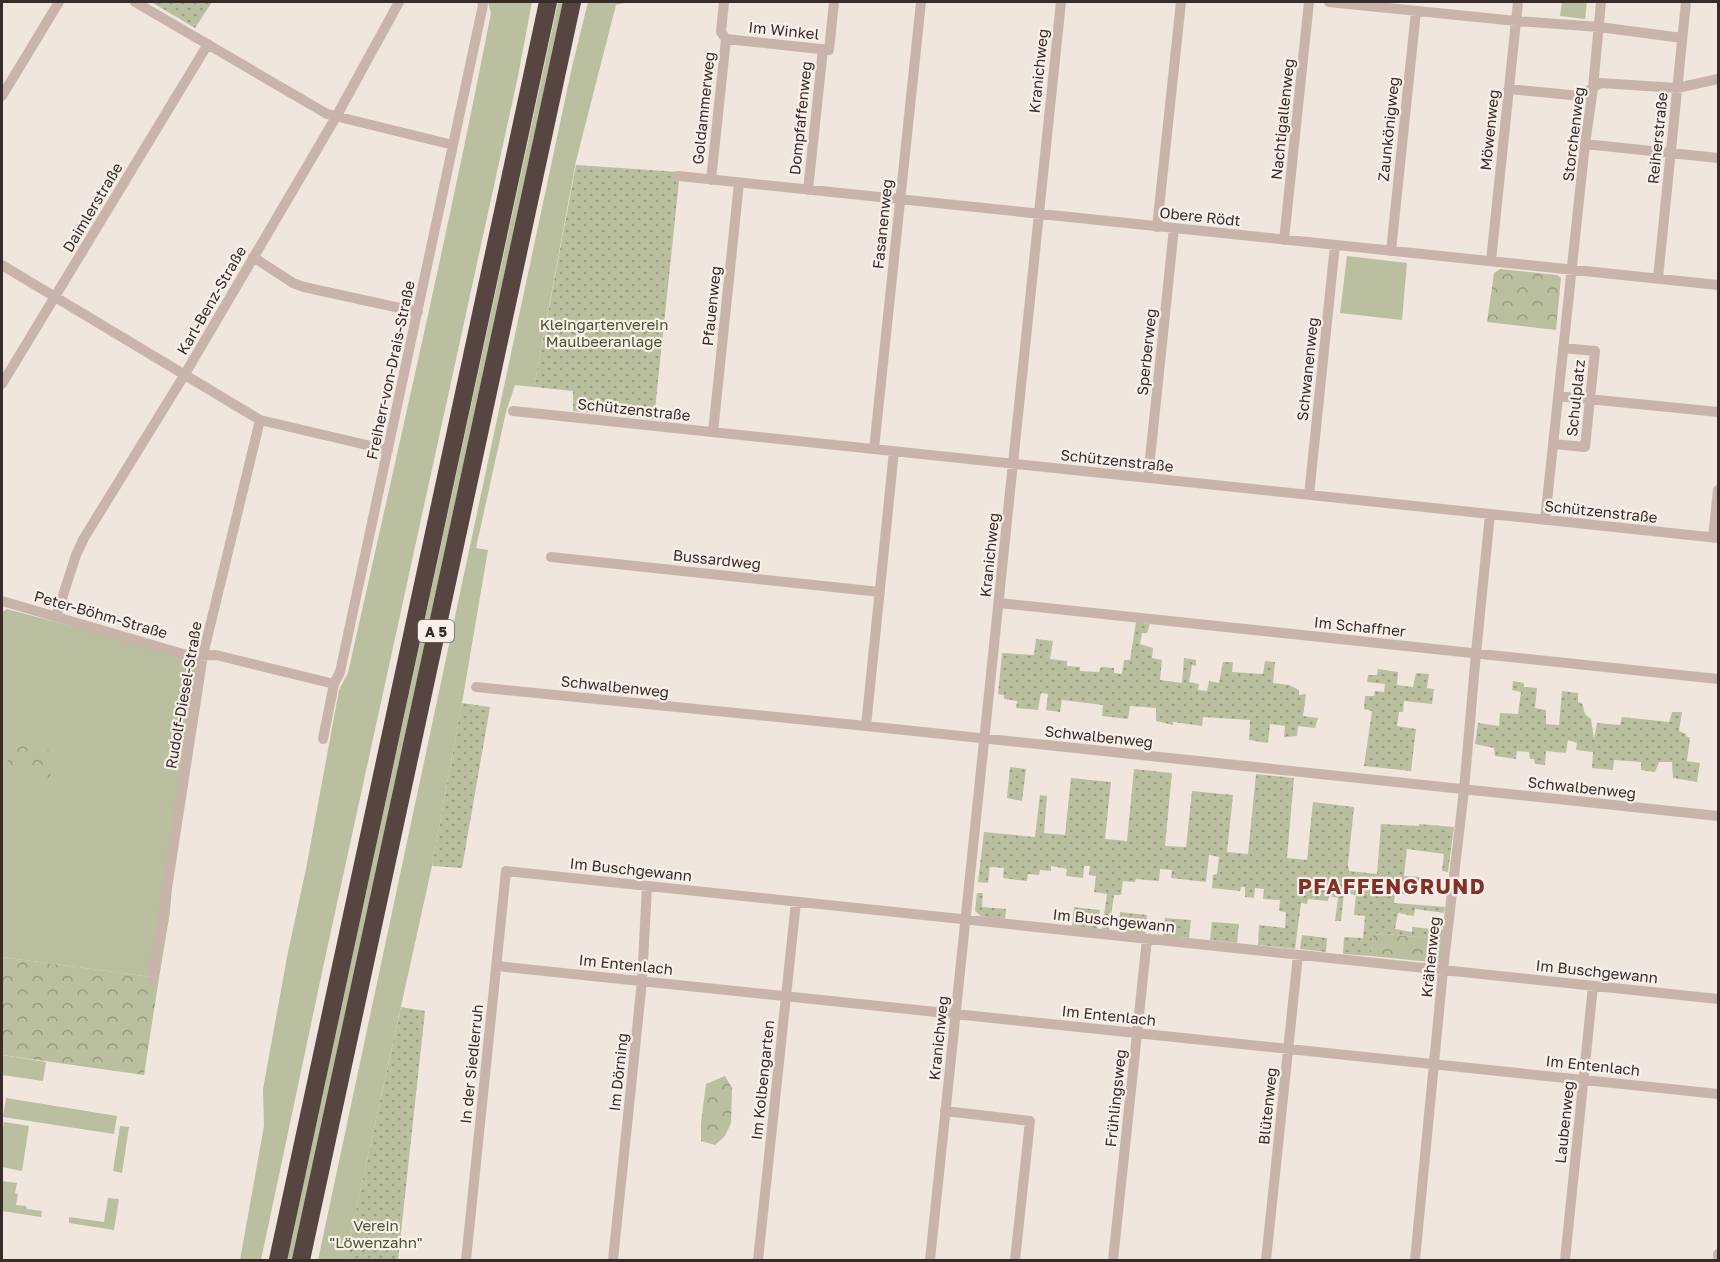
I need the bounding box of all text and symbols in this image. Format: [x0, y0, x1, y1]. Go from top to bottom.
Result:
street label: Im Winkel [748, 17, 820, 43]
street label: Kranichweg [1025, 28, 1051, 114]
street label: Goldammerweg [688, 51, 718, 165]
street label: Nachtigallenweg [1267, 57, 1297, 181]
street label: Dompfaffenweg [785, 60, 815, 176]
street label: Zaunkönigweg [1374, 76, 1402, 182]
street label: Storchenweg [1558, 86, 1588, 182]
street label: Möwenweg [1476, 89, 1502, 171]
street label: Reiherstraße [1643, 91, 1671, 185]
street label: Daimlerstraße [58, 159, 126, 255]
street label: Fasanenweg [868, 178, 896, 270]
street label: Obere Rödt [1159, 203, 1241, 229]
street label: Karl-Benz-Straße [173, 242, 250, 357]
street label: Pfauenweg [698, 265, 724, 347]
street label: Freiherr-von-Drais-Straße [362, 278, 418, 461]
street label: Sperberweg [1132, 308, 1160, 396]
park label: Kleingartenverein Maulbeeranlage [540, 315, 668, 350]
street label: Schwanenweg [1293, 316, 1321, 422]
street label: Schulplatz [1562, 358, 1588, 437]
street label: Schützenstraße [577, 394, 692, 424]
street label: Schützenstraße [1060, 445, 1175, 475]
street label: Schützenstraße [1544, 496, 1659, 526]
street label: Kranichweg [976, 512, 1002, 598]
street label: Bussardweg [672, 545, 762, 573]
street label: Peter-Böhm-Straße [32, 586, 170, 642]
street label: Im Schaffner [1313, 612, 1407, 640]
street label: Rudolf-Diesel-Straße [161, 620, 205, 770]
road number: A 5 [418, 620, 454, 642]
street label: Schwalbenweg [560, 671, 670, 701]
street label: Schwalbenweg [1044, 721, 1154, 751]
street label: Schwalbenweg [1527, 772, 1637, 802]
street label: Im Buschgewann [569, 854, 693, 884]
district label: PFAFFENGRUND [1298, 873, 1486, 899]
street label: Im Buschgewann [1052, 905, 1176, 935]
street label: Krähenweg [1417, 916, 1443, 998]
street label: Im Entenlach [578, 950, 674, 978]
street label: Im Buschgewann [1535, 956, 1659, 986]
street label: Kranichweg [925, 995, 951, 1081]
street label: Im Entenlach [1061, 1001, 1157, 1029]
street label: In der Siedlerruh [456, 1003, 486, 1125]
street label: Im Kolbengarten [747, 1019, 777, 1141]
street label: Im Dörning [605, 1032, 631, 1112]
street label: Frühlingsweg [1101, 1048, 1129, 1148]
street label: Im Entenlach [1545, 1051, 1641, 1079]
street label: Blütenweg [1254, 1066, 1280, 1146]
street label: Laubenweg [1551, 1080, 1577, 1164]
park label: Verein "Löwenzahn" [329, 1216, 423, 1251]

